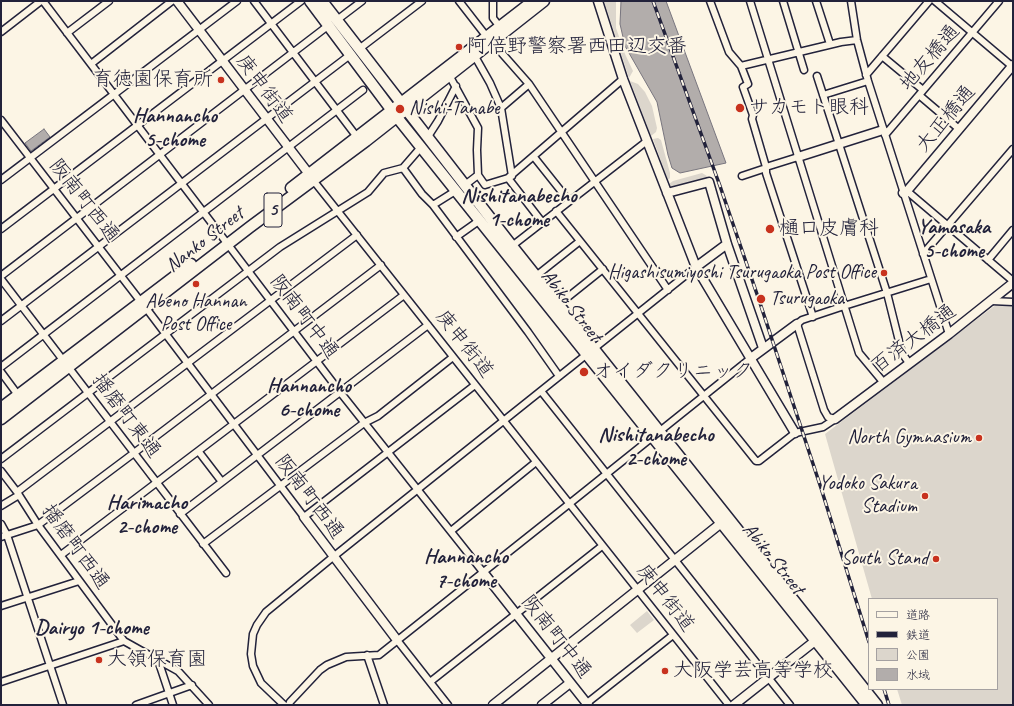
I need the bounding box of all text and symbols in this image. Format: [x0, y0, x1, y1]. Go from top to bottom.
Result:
street label: 地友橋通 [895, 20, 965, 96]
place label: 阿倍野警察署西田辺交番 [467, 35, 687, 59]
marker: 阿倍野警察署西田辺交番 [454, 42, 464, 52]
street label: 庚申街道 [230, 50, 298, 128]
place label: 育徳園保育所 [93, 68, 213, 92]
marker: 育徳園保育所 [216, 75, 226, 85]
street label: 大正橋通 [911, 81, 981, 157]
place label: サカモト眼科 [749, 96, 869, 120]
place label: Nishi-Tanabe [409, 97, 500, 121]
marker: サカモト眼科 [734, 102, 746, 114]
district label: Hannancho 5-chome [133, 103, 217, 153]
marker: Nishi-Tanabe [394, 103, 406, 115]
street label: 阪南町西通 [44, 154, 124, 248]
district label: Nishitanabecho 1-chome [461, 183, 577, 233]
road number: 5 [264, 193, 282, 227]
street label: Nanko Street [161, 202, 249, 278]
district label: Yamasaka 5-chome [918, 214, 990, 264]
place label: 樋口皮膚科 [779, 217, 879, 241]
marker: 樋口皮膚科 [764, 223, 776, 235]
place label: Higashisumiyoshi Tsurugaoka Post Office [608, 261, 876, 285]
street label: Abiko Street [535, 265, 607, 347]
marker: Higashisumiyoshi Tsurugaoka Post Office [879, 268, 889, 278]
street label: 阪南町中通 [264, 270, 344, 364]
marker: Abeno Hannan Post Office [191, 279, 201, 289]
place label: Tsurugaoka [770, 287, 844, 311]
place label: Abeno Hannan Post Office [145, 290, 247, 337]
marker: Tsurugaoka [755, 293, 767, 305]
street label: 百済大橋通 [867, 299, 961, 379]
street label: 庚申街道 [430, 305, 498, 383]
place label: オイダクリニック [593, 360, 753, 384]
marker: オイダクリニック [578, 366, 590, 378]
street label: 播磨町東通 [86, 369, 166, 463]
district label: Hannancho 6-chome [267, 373, 351, 423]
district label: Nishitanabecho 2-chome [598, 422, 714, 472]
place label: North Gymnasium [847, 426, 971, 450]
marker: North Gymnasium [974, 433, 984, 443]
street label: 阪南町西通 [269, 450, 349, 544]
place label: Yodoko Sakura Stadium [819, 472, 917, 519]
district label: Harimacho 2-chome [107, 490, 187, 540]
marker: Yodoko Sakura Stadium [920, 491, 930, 501]
street label: 播磨町西通 [36, 499, 114, 595]
street label: Abiko Street [737, 518, 809, 600]
district label: Hannancho 7-chome [424, 544, 508, 594]
place label: South Stand [841, 547, 928, 571]
marker: South Stand [931, 554, 941, 564]
street label: 庚申街道 [631, 559, 699, 637]
street label: 阪南町中通 [516, 590, 596, 684]
legend [868, 598, 998, 690]
text: 道路 [906, 607, 930, 623]
district label: Dairyo 1-chome [35, 615, 149, 641]
text: 鉄道 [906, 627, 930, 643]
text: 公園 [906, 647, 930, 663]
place label: 大領保育園 [107, 648, 207, 672]
marker: 大領保育園 [94, 655, 104, 665]
place label: 大阪学芸高等学校 [673, 659, 833, 683]
marker: 大阪学芸高等学校 [660, 666, 670, 676]
text: 水域 [906, 667, 930, 683]

